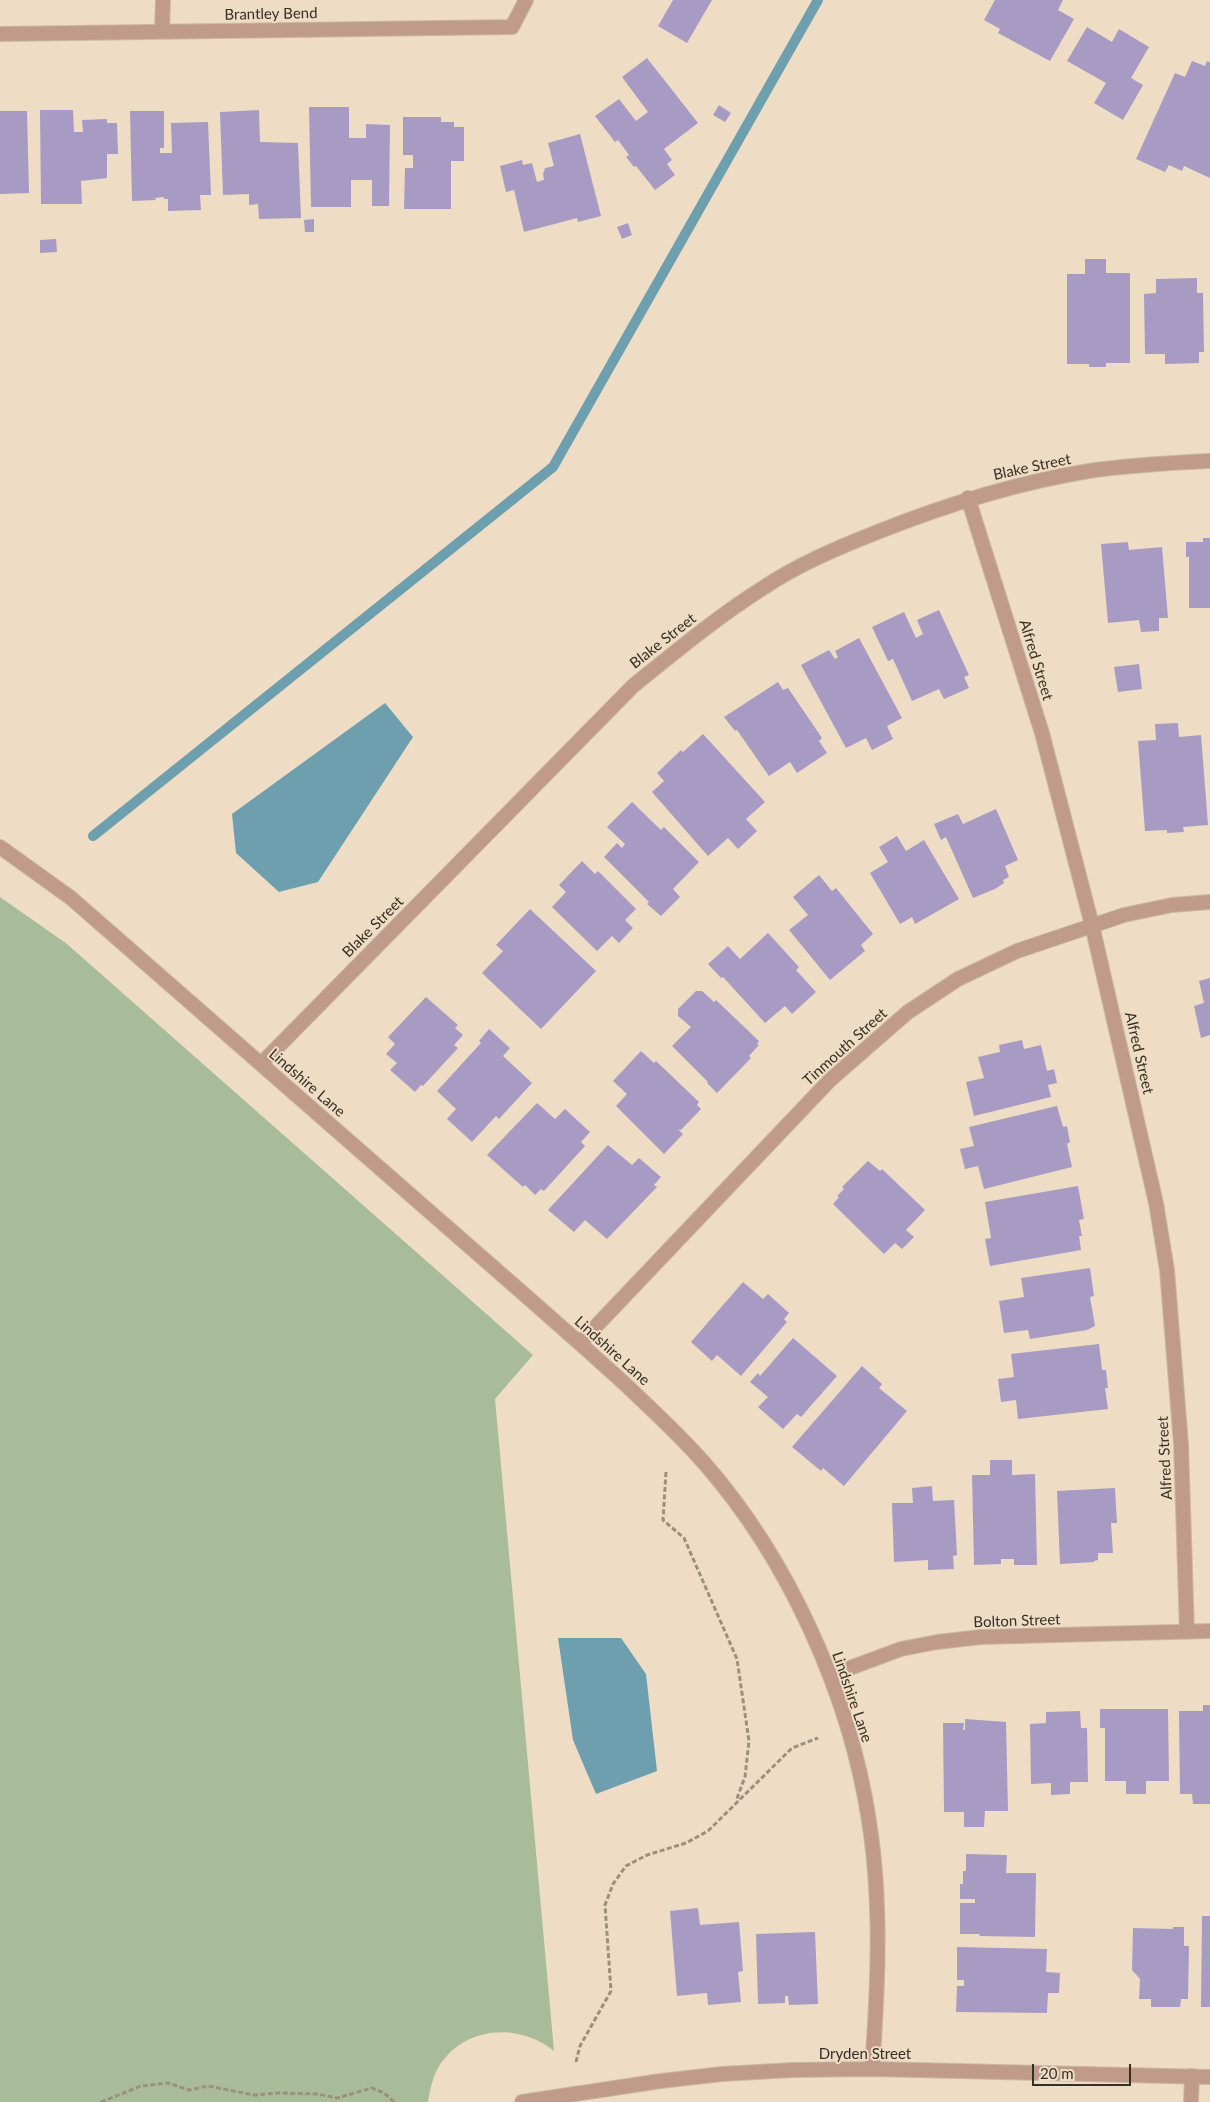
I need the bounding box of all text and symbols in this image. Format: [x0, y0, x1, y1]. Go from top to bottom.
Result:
street label: Brantley Bend [224, 4, 318, 24]
street label: Blake Street [991, 450, 1073, 484]
street label: Blake Street [626, 610, 700, 672]
street label: Alfred Street [1015, 617, 1057, 703]
street label: Blake Street [339, 893, 407, 961]
street label: Tinmouth Street [799, 1004, 891, 1090]
street label: Alfred Street [1121, 1010, 1157, 1096]
street label: Lindshire Lane [265, 1045, 349, 1121]
street label: Lindshire Lane [571, 1313, 653, 1389]
street label: Alfred Street [1154, 1416, 1176, 1500]
street label: Bolton Street [973, 1610, 1061, 1632]
street label: Lindshire Lane [828, 1649, 876, 1745]
street label: Dryden Street [819, 2045, 911, 2063]
scale bar [1035, 2054, 1134, 2086]
text: 20 m [1040, 2064, 1074, 2082]

